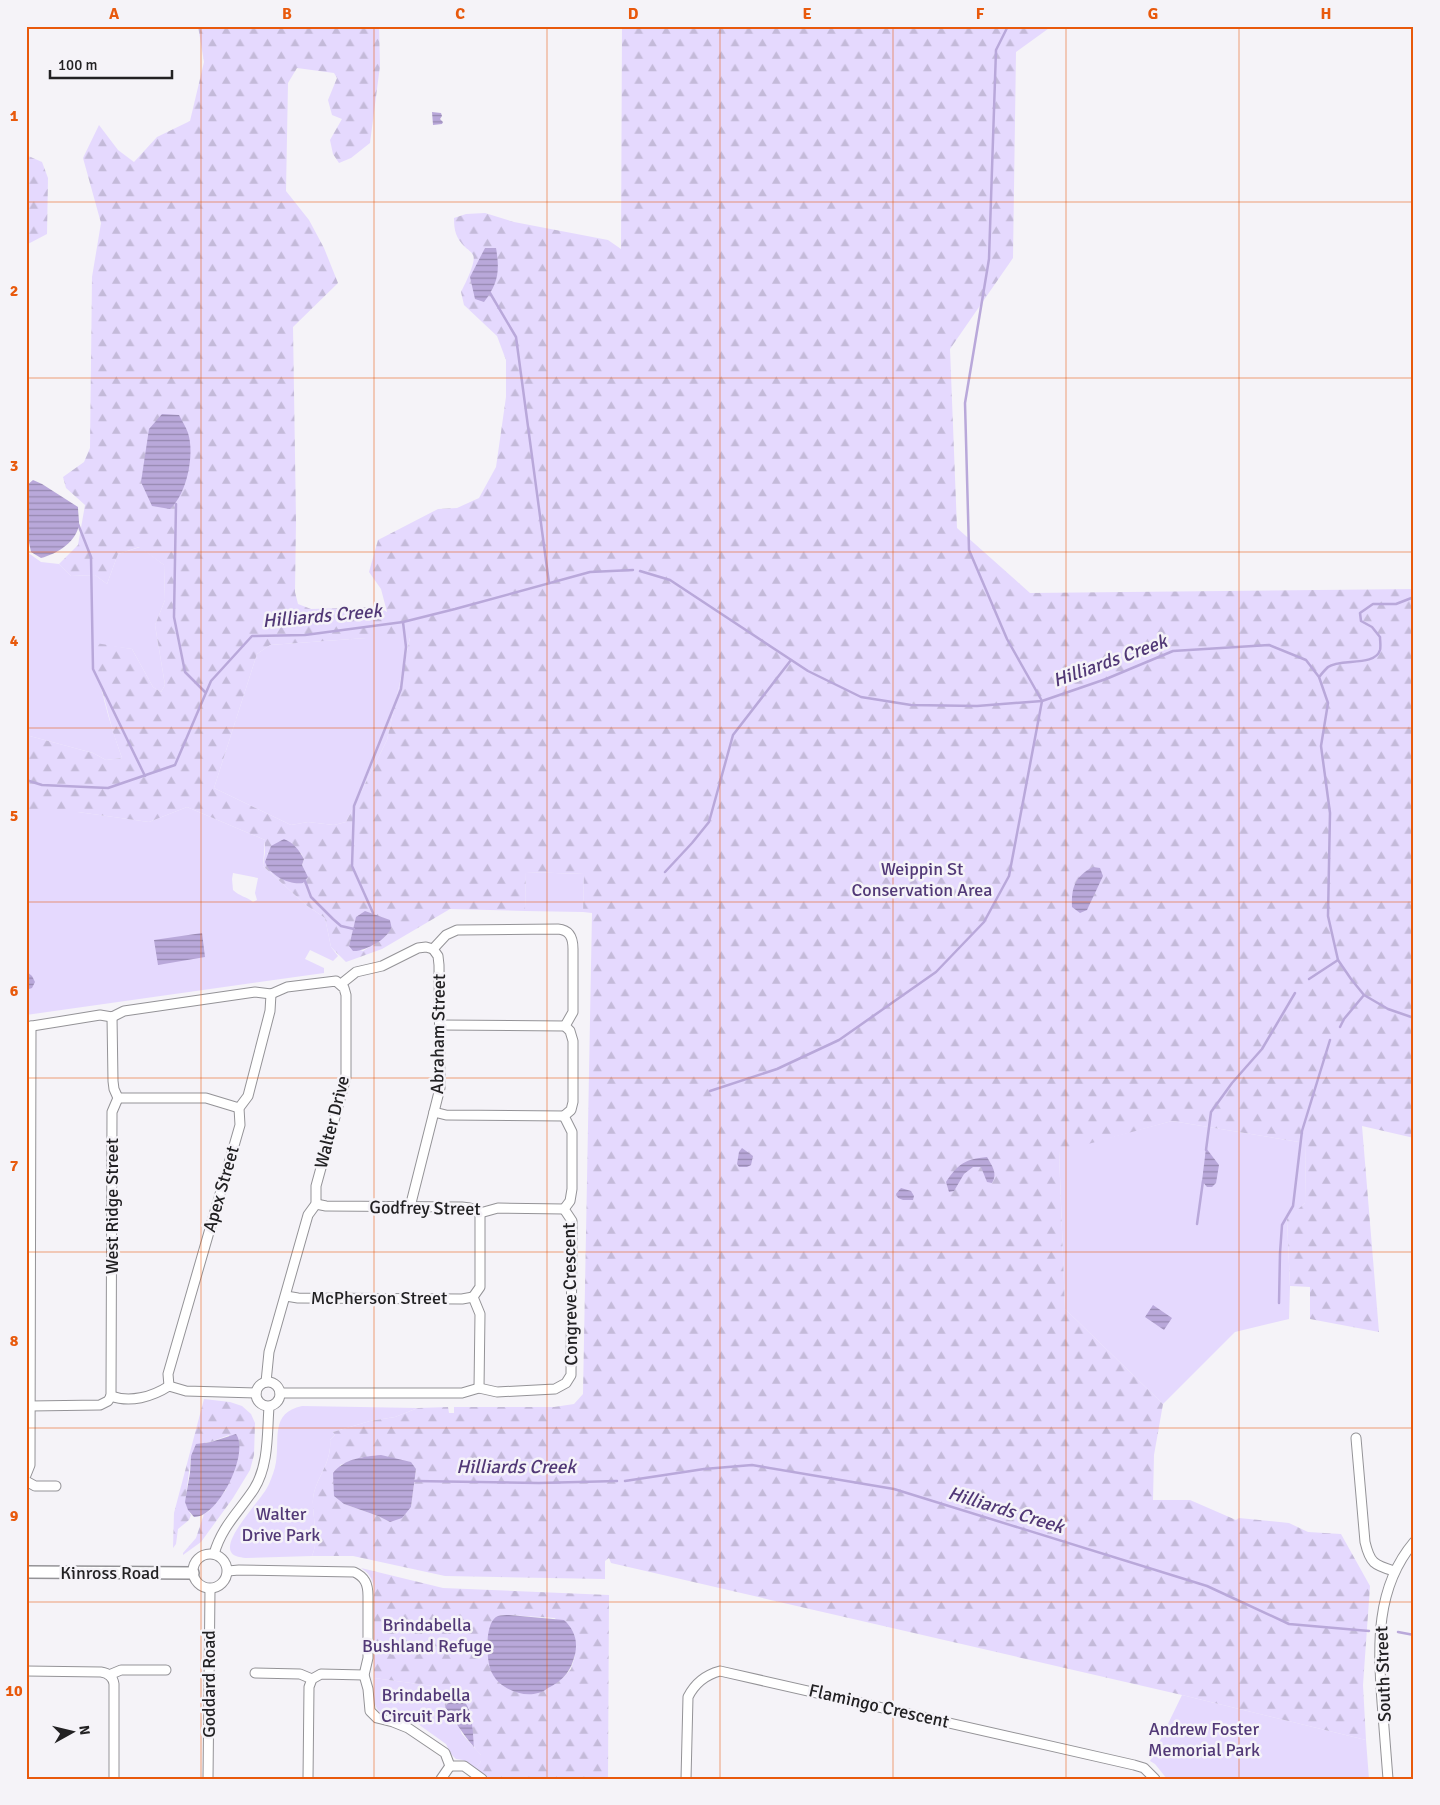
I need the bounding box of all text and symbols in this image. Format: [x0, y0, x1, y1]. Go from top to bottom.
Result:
text: A [109, 4, 120, 24]
text: B [282, 4, 292, 24]
text: C [455, 4, 465, 24]
text: D [628, 4, 639, 24]
text: E [802, 4, 812, 24]
text: F [976, 4, 985, 24]
text: G [1148, 4, 1158, 24]
text: H [1321, 4, 1331, 24]
scale bar [50, 48, 172, 80]
text: 100 m [58, 56, 98, 74]
text: 1 [10, 106, 19, 126]
text: 2 [10, 281, 18, 301]
text: 3 [10, 456, 18, 476]
water label: Hilliards Creek [261, 599, 384, 633]
water label: Hilliards Creek [1050, 629, 1172, 693]
text: 4 [10, 631, 19, 651]
text: 5 [10, 806, 18, 826]
park label: Weippin St Conservation Area [852, 858, 992, 901]
street label: Abraham Street [426, 974, 450, 1094]
text: 6 [10, 981, 19, 1001]
street label: Walter Drive [310, 1073, 354, 1171]
street label: West Ridge Street [101, 1138, 123, 1274]
street label: Apex Street [198, 1143, 244, 1235]
text: 7 [10, 1156, 19, 1176]
street label: Godfrey Street [369, 1196, 481, 1220]
street label: Congreve Crescent [558, 1222, 582, 1366]
street label: McPherson Street [311, 1287, 447, 1309]
text: 8 [10, 1331, 19, 1351]
water label: Hilliards Creek [456, 1455, 577, 1479]
water label: Hilliards Creek [945, 1481, 1068, 1539]
park label: Walter Drive Park [242, 1503, 320, 1546]
text: 9 [10, 1506, 19, 1526]
street label: Kinross Road [60, 1562, 160, 1584]
park label: Brindabella Bushland Refuge [362, 1614, 492, 1657]
street label: South Street [1370, 1626, 1396, 1722]
street label: Goddard Road [198, 1630, 220, 1738]
street label: Flamingo Crescent [807, 1679, 951, 1733]
text: 10 [5, 1681, 23, 1701]
park label: Brindabella Circuit Park [381, 1684, 471, 1727]
north arrow [48, 1708, 98, 1758]
park label: Andrew Foster Memorial Park [1148, 1718, 1260, 1761]
text: N [75, 1724, 93, 1736]

